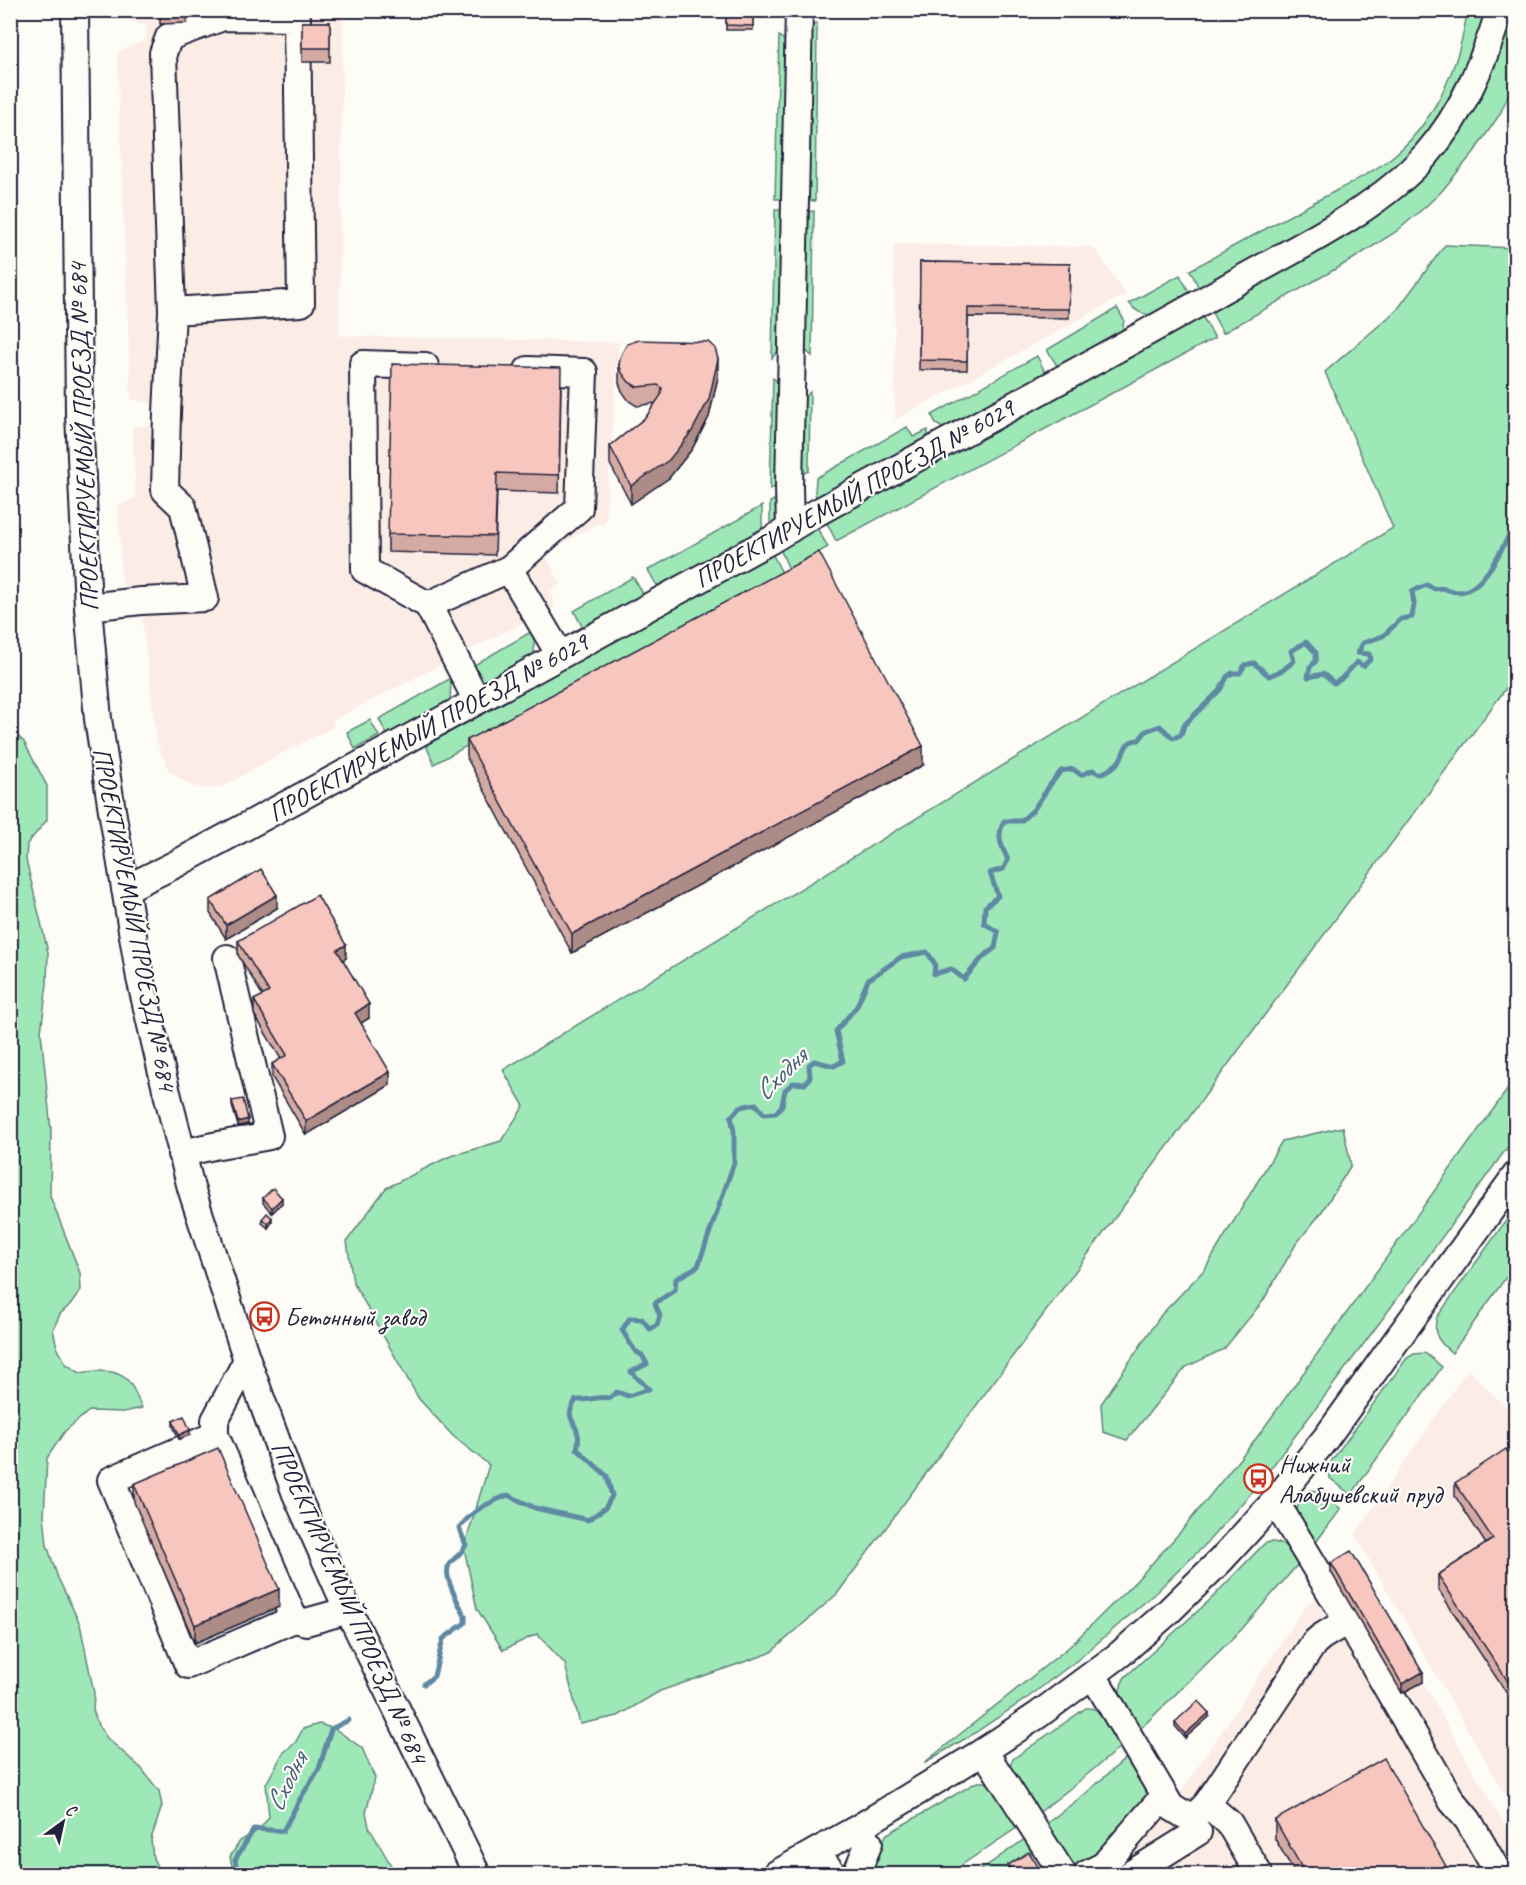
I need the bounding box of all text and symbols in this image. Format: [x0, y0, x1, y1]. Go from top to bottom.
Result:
street label: ПРОЕКТИРУЕМЫЙ ПРОЕЗД № 684 [61, 260, 106, 612]
street label: ПРОЕКТИРУЕМЫЙ ПРОЕЗД № 6029 [688, 390, 1022, 595]
street label: ПРОЕКТИРУЕМЫЙ ПРОЕЗД № 6029 [262, 624, 596, 829]
street label: ПРОЕКТИРУЕМЫЙ ПРОЕЗД № 684 [85, 745, 184, 1096]
water label: Сходня [746, 1038, 817, 1107]
bus stop icon: Бетонный завод [248, 1301, 280, 1333]
place label: Бетонный завод [285, 1301, 427, 1335]
street label: ПРОЕКТИРУЕМЫЙ ПРОЕЗД № 684 [263, 1436, 437, 1770]
place label: Нижний Алабушевский пруд [1279, 1448, 1444, 1511]
bus stop icon: Нижний Алабушевский пруд [1242, 1463, 1274, 1495]
water label: Сходня [257, 1743, 317, 1817]
north arrow [33, 1792, 93, 1852]
text: С [62, 1800, 81, 1822]

